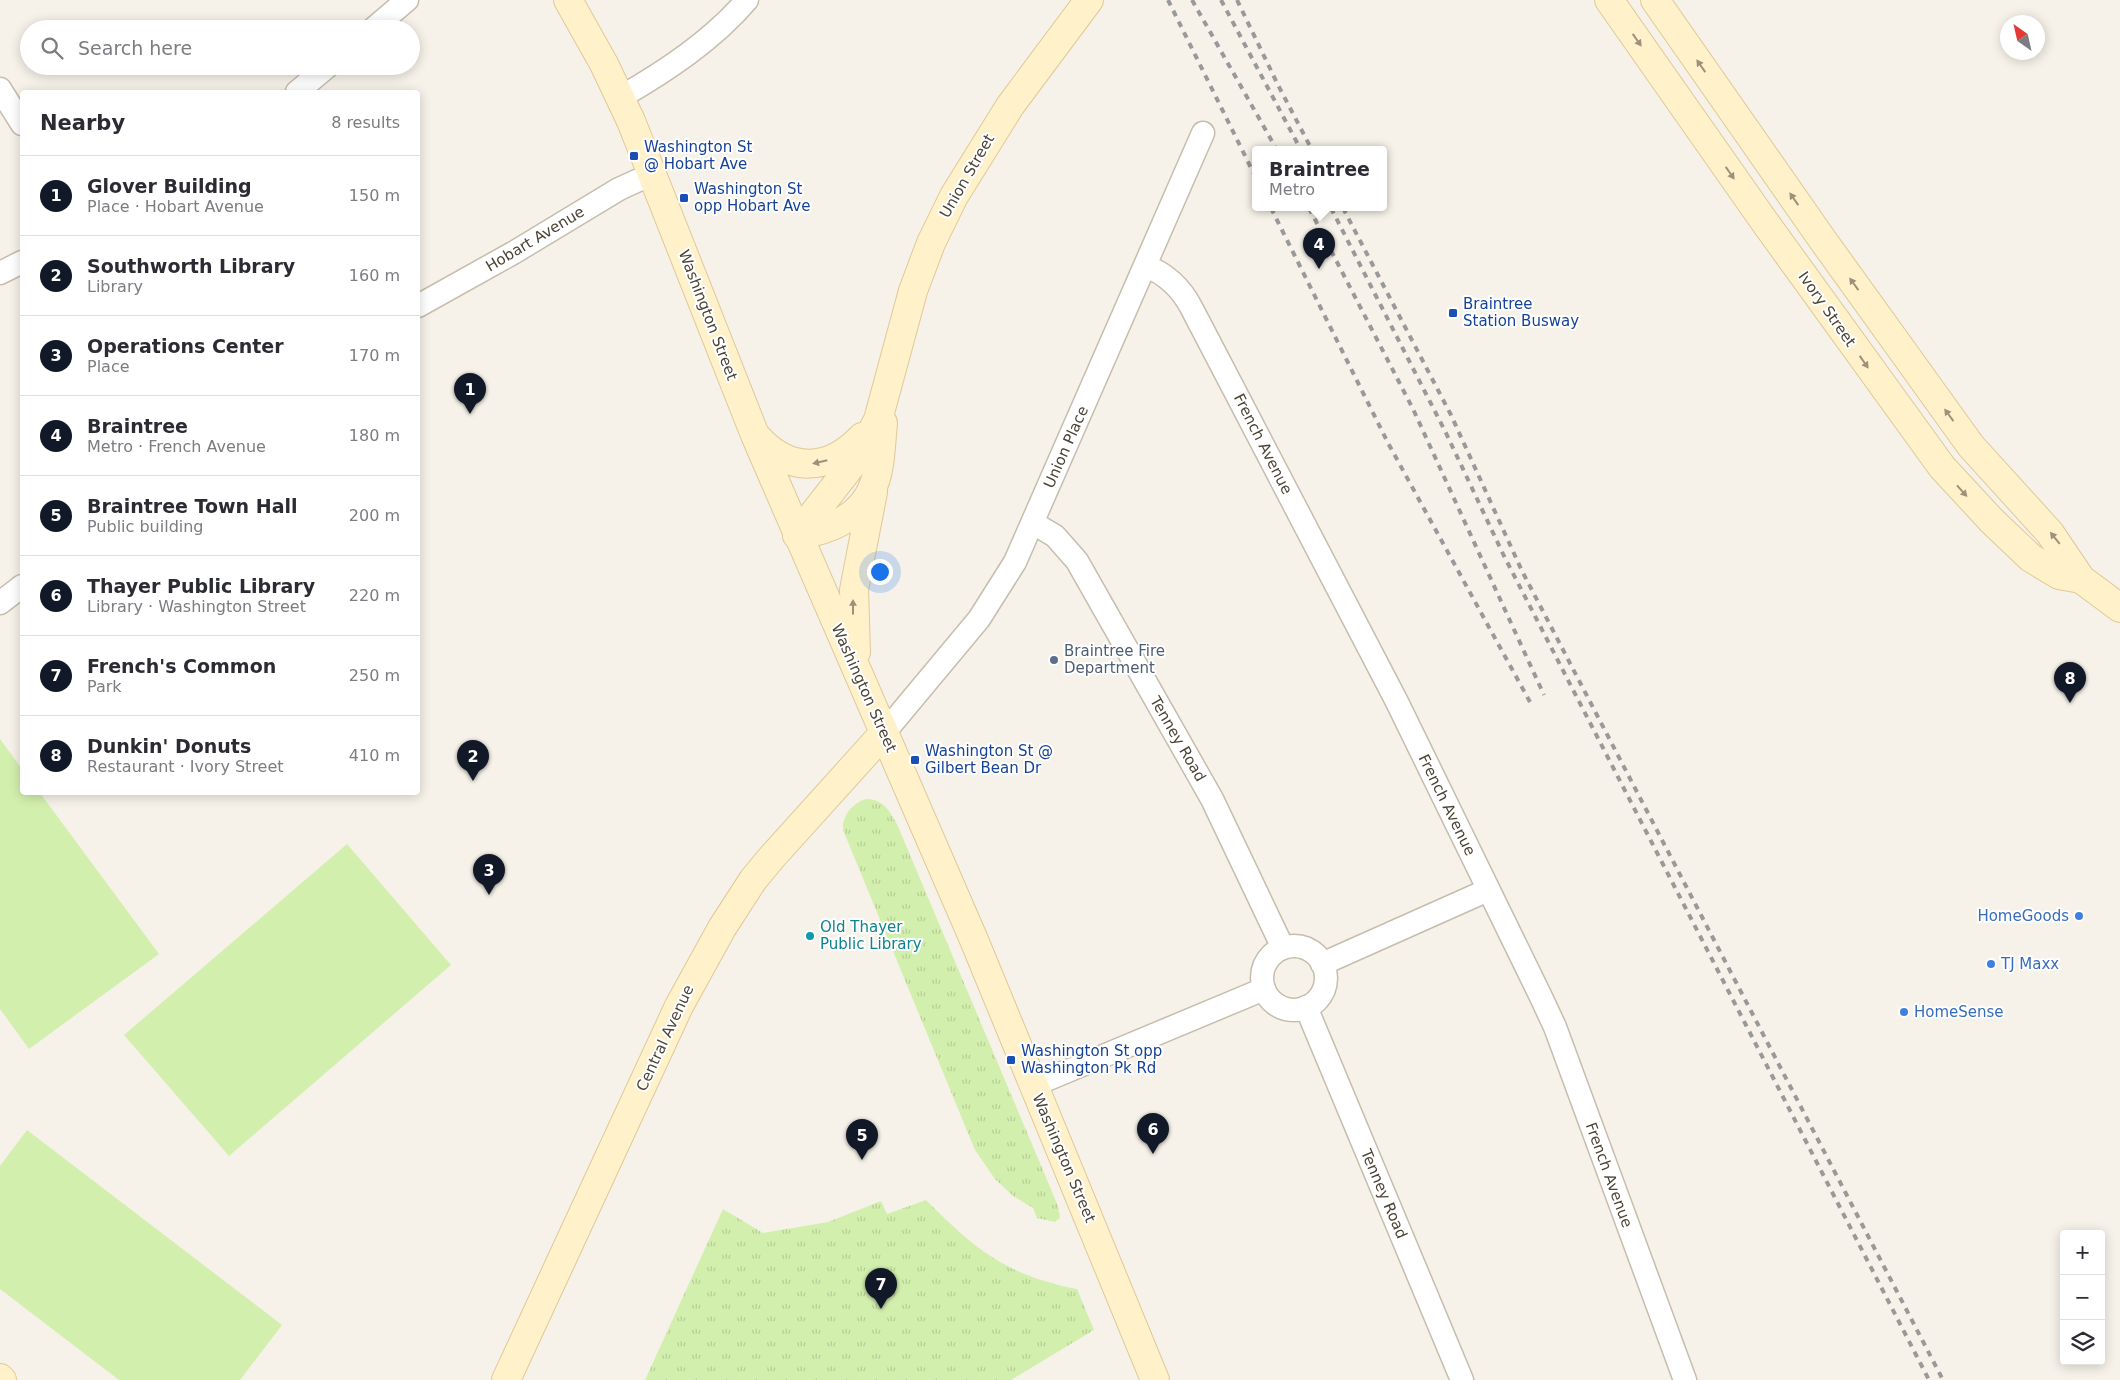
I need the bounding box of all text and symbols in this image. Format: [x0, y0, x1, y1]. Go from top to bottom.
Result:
north arrow [2000, 15, 2045, 60]
search box [20, 20, 420, 75]
one-way arrow [1632, 33, 1642, 47]
icon: search [38, 34, 66, 62]
text: Search here [78, 37, 192, 59]
one-way arrow [1696, 59, 1706, 73]
text: Nearby [40, 111, 125, 135]
text: 8 results [331, 113, 400, 132]
street label: Union Street [936, 131, 998, 221]
place label: Washington St @ Hobart Ave [644, 138, 752, 173]
popup [1252, 146, 1387, 211]
marker: Washington St @ Hobart Ave [628, 150, 640, 162]
text: Braintree [1269, 158, 1370, 180]
one-way arrow [1725, 166, 1735, 180]
text: Glover Building [87, 175, 252, 197]
place label: Washington St opp Hobart Ave [694, 180, 810, 215]
text: Metro [1269, 180, 1315, 199]
text: 1 [50, 186, 62, 205]
text: 150 m [349, 186, 400, 205]
marker: Washington St opp Hobart Ave [678, 192, 690, 204]
one-way arrow [1789, 192, 1799, 206]
text: Place · Hobart Avenue [87, 197, 264, 216]
street label: Hobart Avenue [482, 203, 588, 275]
pin: 4 [1303, 228, 1335, 269]
street label: Washington Street [675, 247, 741, 383]
text: Southworth Library [87, 255, 295, 277]
text: 2 [50, 266, 62, 285]
text: 160 m [349, 266, 400, 285]
street label: Ivory Street [1794, 268, 1860, 350]
text: Library [87, 277, 143, 296]
one-way arrow [1848, 278, 1859, 291]
place label: Braintree Station Busway [1463, 295, 1579, 330]
marker: Braintree Station Busway [1447, 307, 1459, 319]
text: Operations Center [87, 335, 284, 357]
text: 3 [50, 346, 62, 365]
text: 170 m [349, 346, 400, 365]
one-way arrow [1859, 355, 1869, 368]
text: Place [87, 357, 130, 376]
pin: 1 [454, 373, 486, 414]
street label: French Avenue [1230, 391, 1296, 497]
street label: Union Place [1040, 403, 1092, 491]
one-way arrow [1944, 409, 1954, 422]
text: Braintree [87, 415, 188, 437]
text: 4 [50, 426, 62, 445]
text: 180 m [349, 426, 400, 445]
text: Metro · French Avenue [87, 437, 266, 456]
one-way arrow [813, 458, 828, 466]
one-way arrow [1957, 484, 1968, 497]
text: Braintree Town Hall [87, 495, 297, 517]
text: 5 [50, 506, 62, 525]
text: 200 m [349, 506, 400, 525]
text: Public building [87, 517, 204, 536]
one-way arrow [2049, 532, 2060, 545]
your location [867, 559, 893, 585]
text: Thayer Public Library [87, 575, 315, 597]
text: 6 [50, 586, 62, 605]
text: 220 m [349, 586, 400, 605]
text: Library · Washington Street [87, 597, 306, 616]
one-way arrow [849, 599, 857, 615]
street label: Washington Street [828, 621, 900, 755]
place label: Braintree Fire Department [1064, 642, 1165, 677]
marker: Braintree Fire Department [1048, 654, 1060, 666]
text: French's Common [87, 655, 276, 677]
pin: 8 [2054, 662, 2086, 703]
text: 7 [50, 666, 62, 685]
text: 250 m [349, 666, 400, 685]
text: Park [87, 677, 122, 696]
street label: Tenney Road [1146, 692, 1210, 785]
text: Dunkin' Donuts [87, 735, 251, 757]
pin: 2 [457, 740, 489, 781]
place label: Washington St @ Gilbert Bean Dr [925, 742, 1053, 777]
text: 8 [50, 746, 62, 765]
text: 410 m [349, 746, 400, 765]
street label: French Avenue [1415, 751, 1479, 859]
marker: Washington St @ Gilbert Bean Dr [909, 754, 921, 766]
text: Restaurant · Ivory Street [87, 757, 284, 776]
pin: 3 [473, 854, 505, 895]
place label: HomeGoods [1977, 907, 2069, 925]
marker: HomeGoods [2073, 910, 2085, 922]
place label: Old Thayer Public Library [820, 918, 922, 953]
marker: Old Thayer Public Library [804, 930, 816, 942]
place label: TJ Maxx [2000, 955, 2059, 973]
marker: TJ Maxx [1985, 958, 1997, 970]
street label: Central Avenue [633, 982, 697, 1094]
place label: HomeSense [1914, 1003, 2004, 1021]
marker: HomeSense [1898, 1006, 1910, 1018]
place label: Washington St opp Washington Pk Rd [1021, 1042, 1162, 1077]
marker: Washington St opp Washington Pk Rd [1005, 1054, 1017, 1066]
street label: Washington Street [1029, 1091, 1099, 1225]
pin: 6 [1137, 1113, 1169, 1154]
pin: 5 [846, 1119, 878, 1160]
street label: French Avenue [1582, 1120, 1636, 1230]
street label: Tenney Road [1357, 1146, 1411, 1241]
map controls [2060, 1230, 2105, 1365]
button: + [2060, 1230, 2105, 1275]
pin: 7 [865, 1268, 897, 1309]
button: − [2060, 1275, 2105, 1320]
button: layers [2060, 1320, 2105, 1365]

